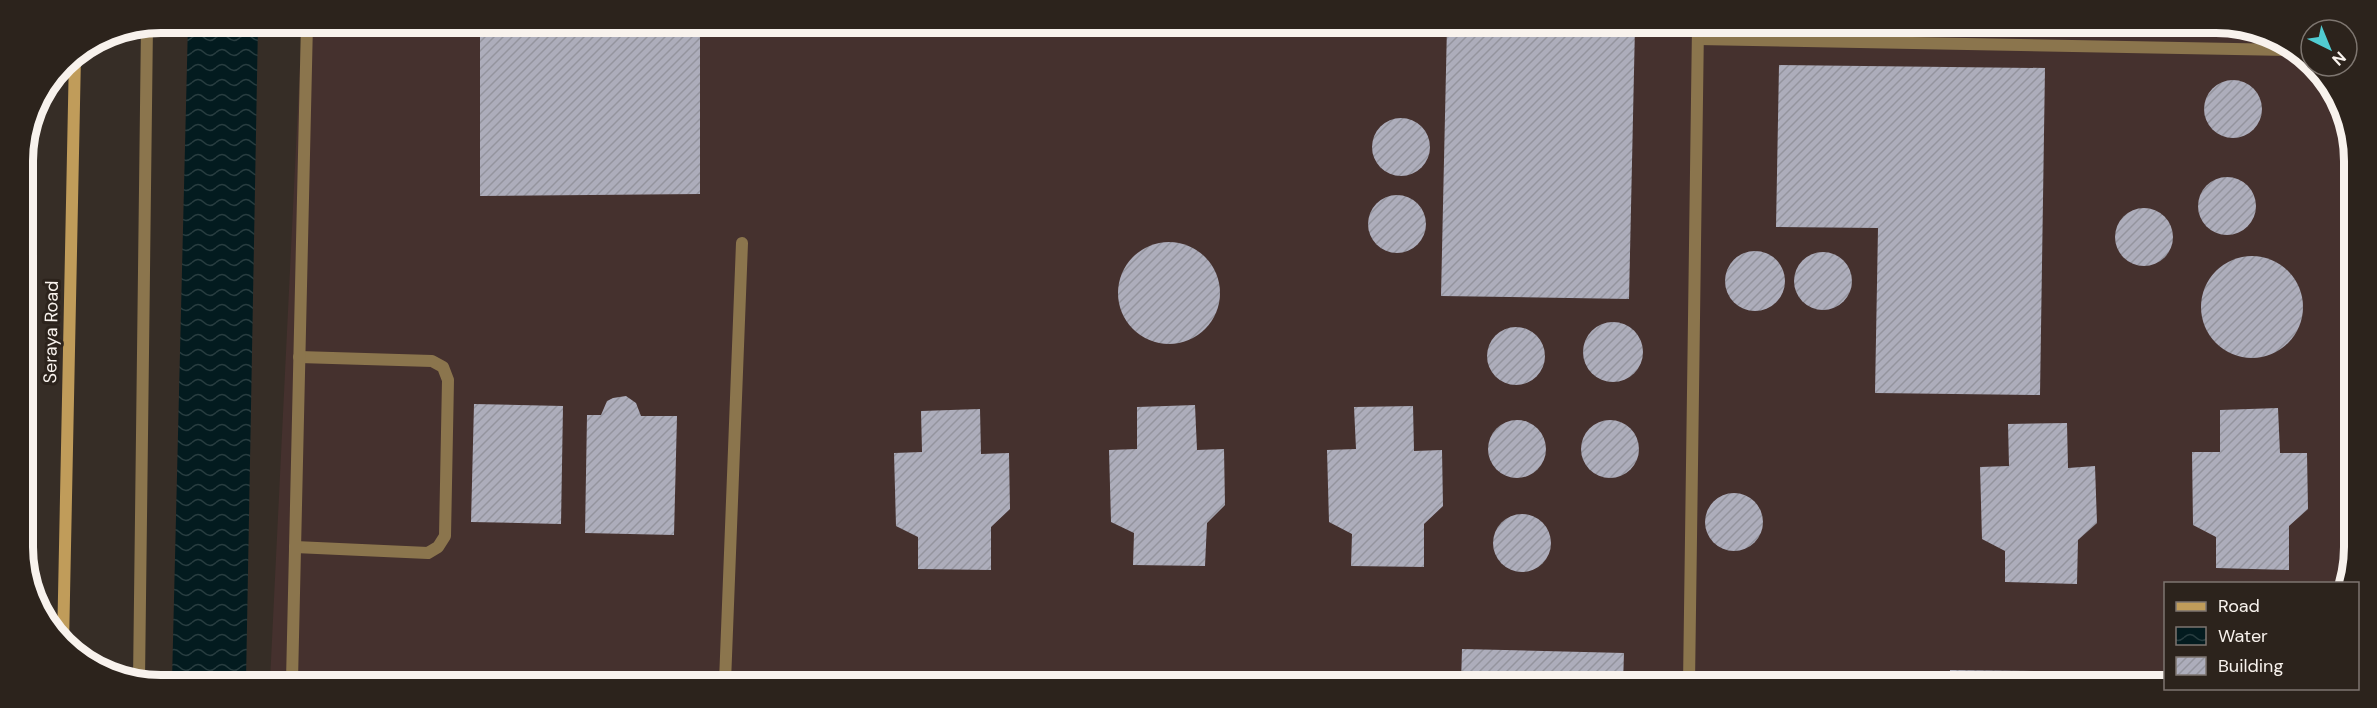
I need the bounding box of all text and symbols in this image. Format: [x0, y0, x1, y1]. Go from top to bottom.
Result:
north arrow [2299, 18, 2359, 78]
text: N [2327, 47, 2350, 70]
street label: Seraya Road [38, 280, 64, 384]
legend [2164, 582, 2359, 690]
text: Road [2218, 594, 2260, 618]
text: Water [2218, 624, 2268, 648]
text: Building [2218, 654, 2283, 678]

